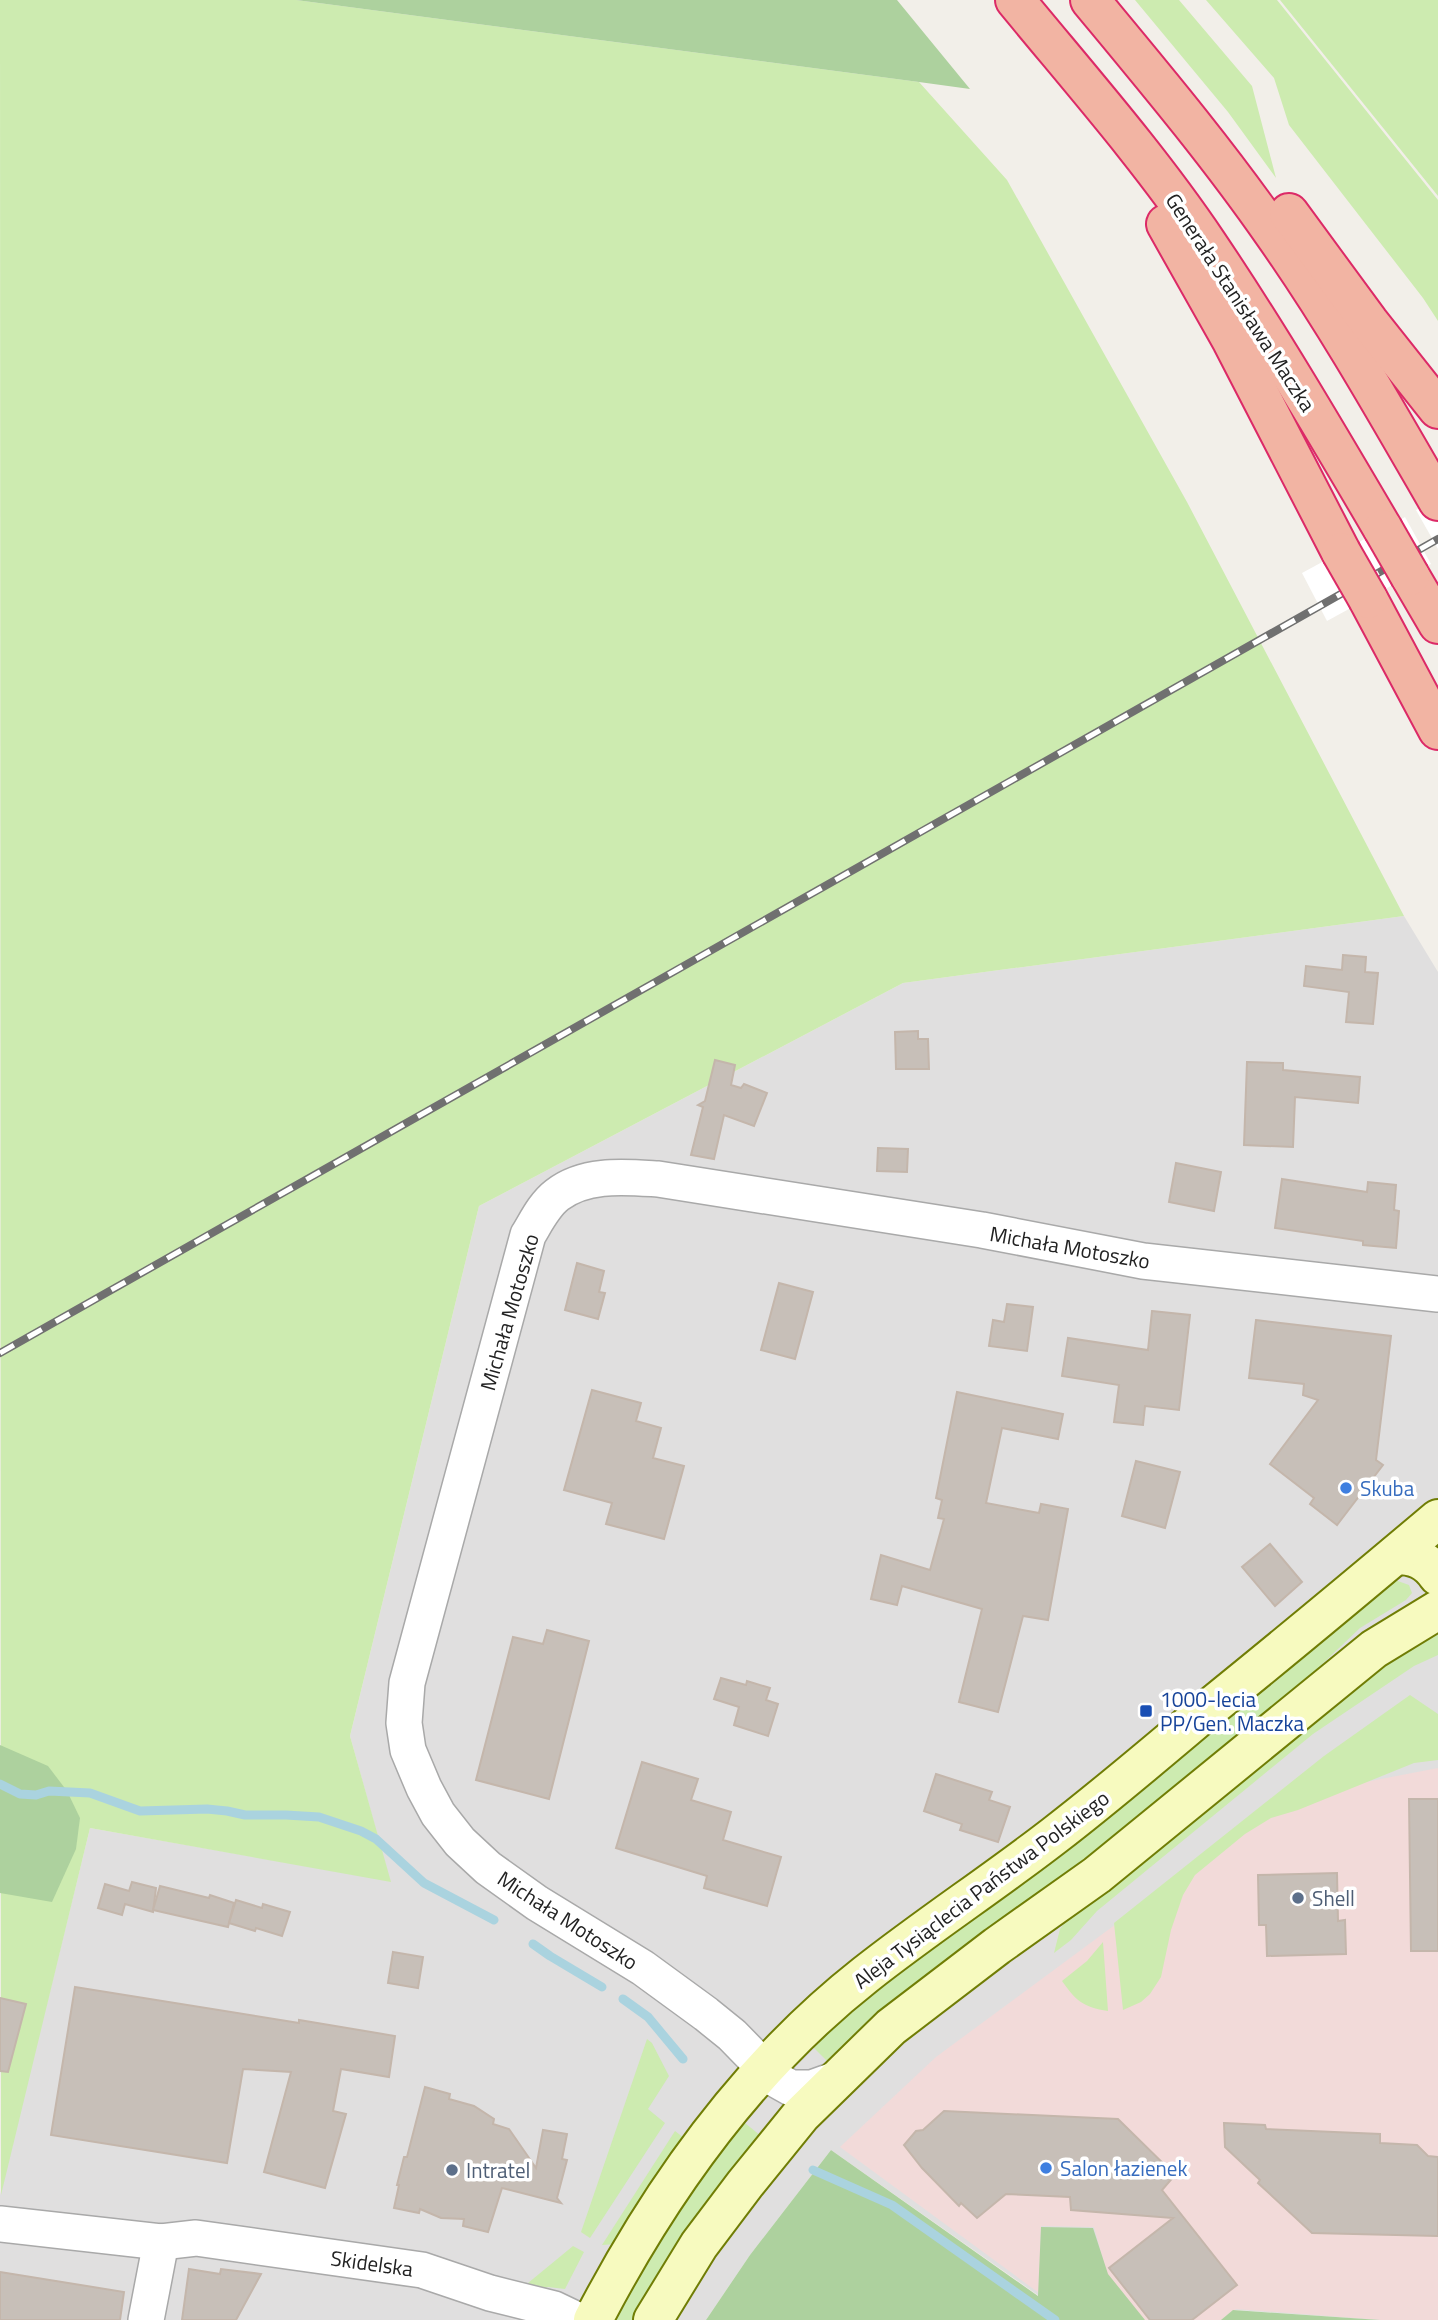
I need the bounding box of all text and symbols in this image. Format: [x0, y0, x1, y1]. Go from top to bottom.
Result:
street label: Generała Stanisława Maczka [1158, 186, 1324, 418]
street label: Michała Motoszko [987, 1217, 1153, 1277]
street label: Michała Motoszko [471, 1230, 547, 1394]
place label: Skuba [1360, 1472, 1415, 1504]
marker: Skuba [1338, 1480, 1354, 1496]
place label: 1000-lecia PP/Gen. Maczka [1160, 1683, 1305, 1739]
marker: 1000-lecia PP/Gen. Maczka [1138, 1703, 1154, 1719]
street label: Aleja Tysiąclecia Państwa Polskiego [846, 1782, 1116, 1996]
street label: Michała Motoszko [491, 1862, 645, 1978]
place label: Shell [1312, 1882, 1355, 1914]
marker: Shell [1290, 1890, 1306, 1906]
place label: Salon łazienek [1060, 2152, 1187, 2184]
place label: Intratel [466, 2154, 530, 2186]
marker: Salon łazienek [1038, 2160, 1054, 2176]
marker: Intratel [444, 2162, 460, 2178]
street label: Skidelska [329, 2241, 416, 2285]

